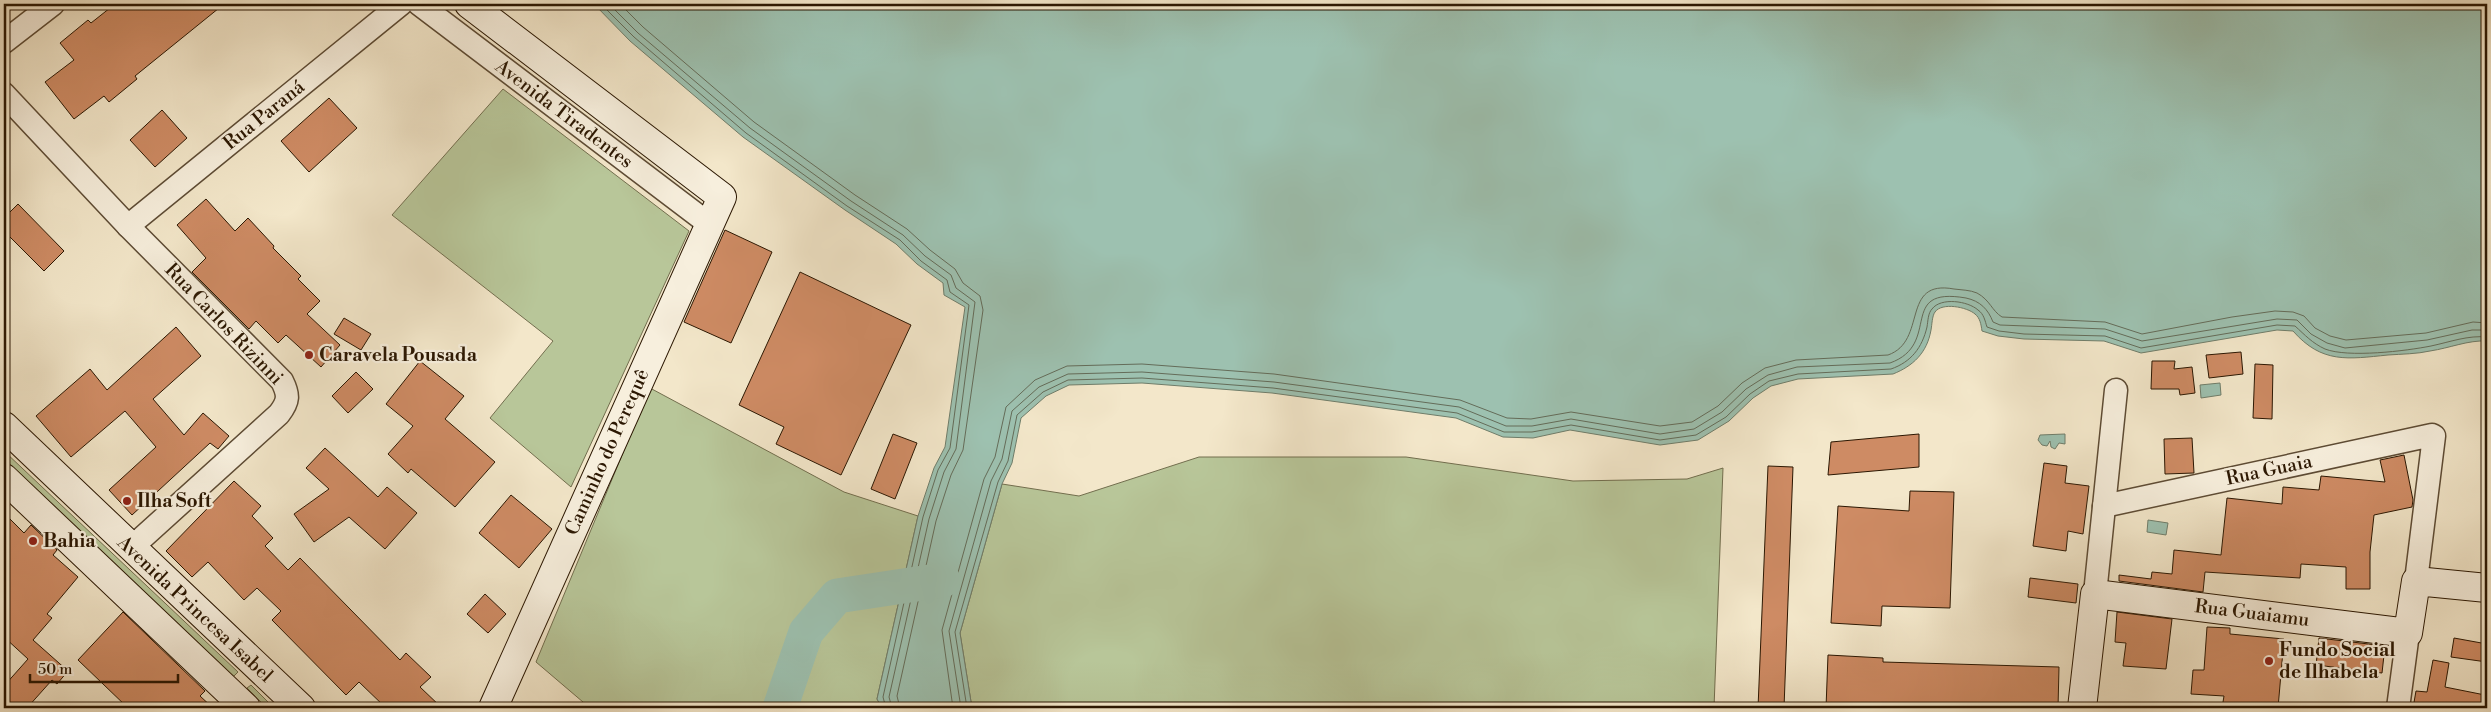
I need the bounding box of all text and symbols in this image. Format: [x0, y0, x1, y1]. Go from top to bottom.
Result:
street label: Avenida Tiradentes [490, 54, 638, 174]
street label: Rua Paraná [218, 75, 310, 155]
street label: Rua Carlos Rizinni [160, 258, 288, 390]
place label: Caravela Pousada [319, 343, 478, 367]
marker: Caravela Pousada [303, 349, 315, 361]
street label: Caminho do Perequê [560, 365, 654, 539]
street label: Rua Guaia [2224, 449, 2315, 491]
place label: Ilha Soft [137, 489, 212, 513]
marker: Ilha Soft [121, 495, 133, 507]
place label: Bahia [43, 529, 96, 553]
street label: Avenida Princesa Isabel [111, 530, 278, 688]
marker: Bahia [27, 535, 39, 547]
street label: Rua Guaiamu [2193, 594, 2311, 632]
place label: Fundo Social de Ilhabela [2279, 638, 2396, 684]
scale bar [30, 652, 178, 684]
marker: Fundo Social de Ilhabela [2263, 655, 2275, 667]
text: 50 m [38, 660, 72, 679]

